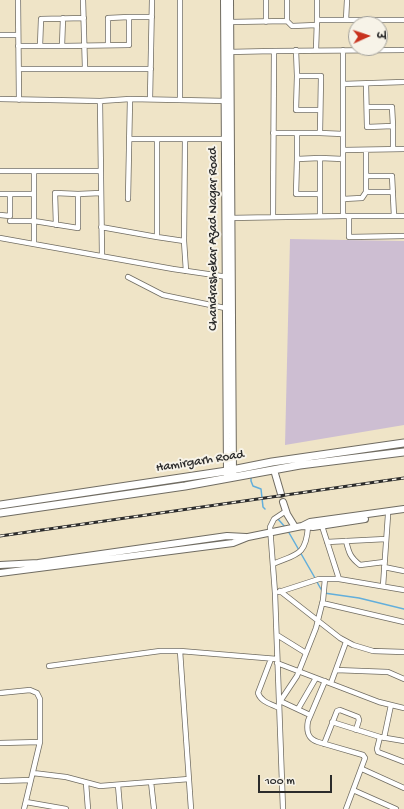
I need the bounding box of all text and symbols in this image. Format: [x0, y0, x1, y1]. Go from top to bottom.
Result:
north arrow [348, 16, 388, 56]
text: उ [373, 31, 385, 39]
street label: Chandrashekar Azad Nagar Road [206, 147, 222, 331]
street label: Hamirgarh Road [155, 447, 245, 477]
scale bar [260, 767, 334, 793]
text: 100 m [265, 775, 295, 789]

